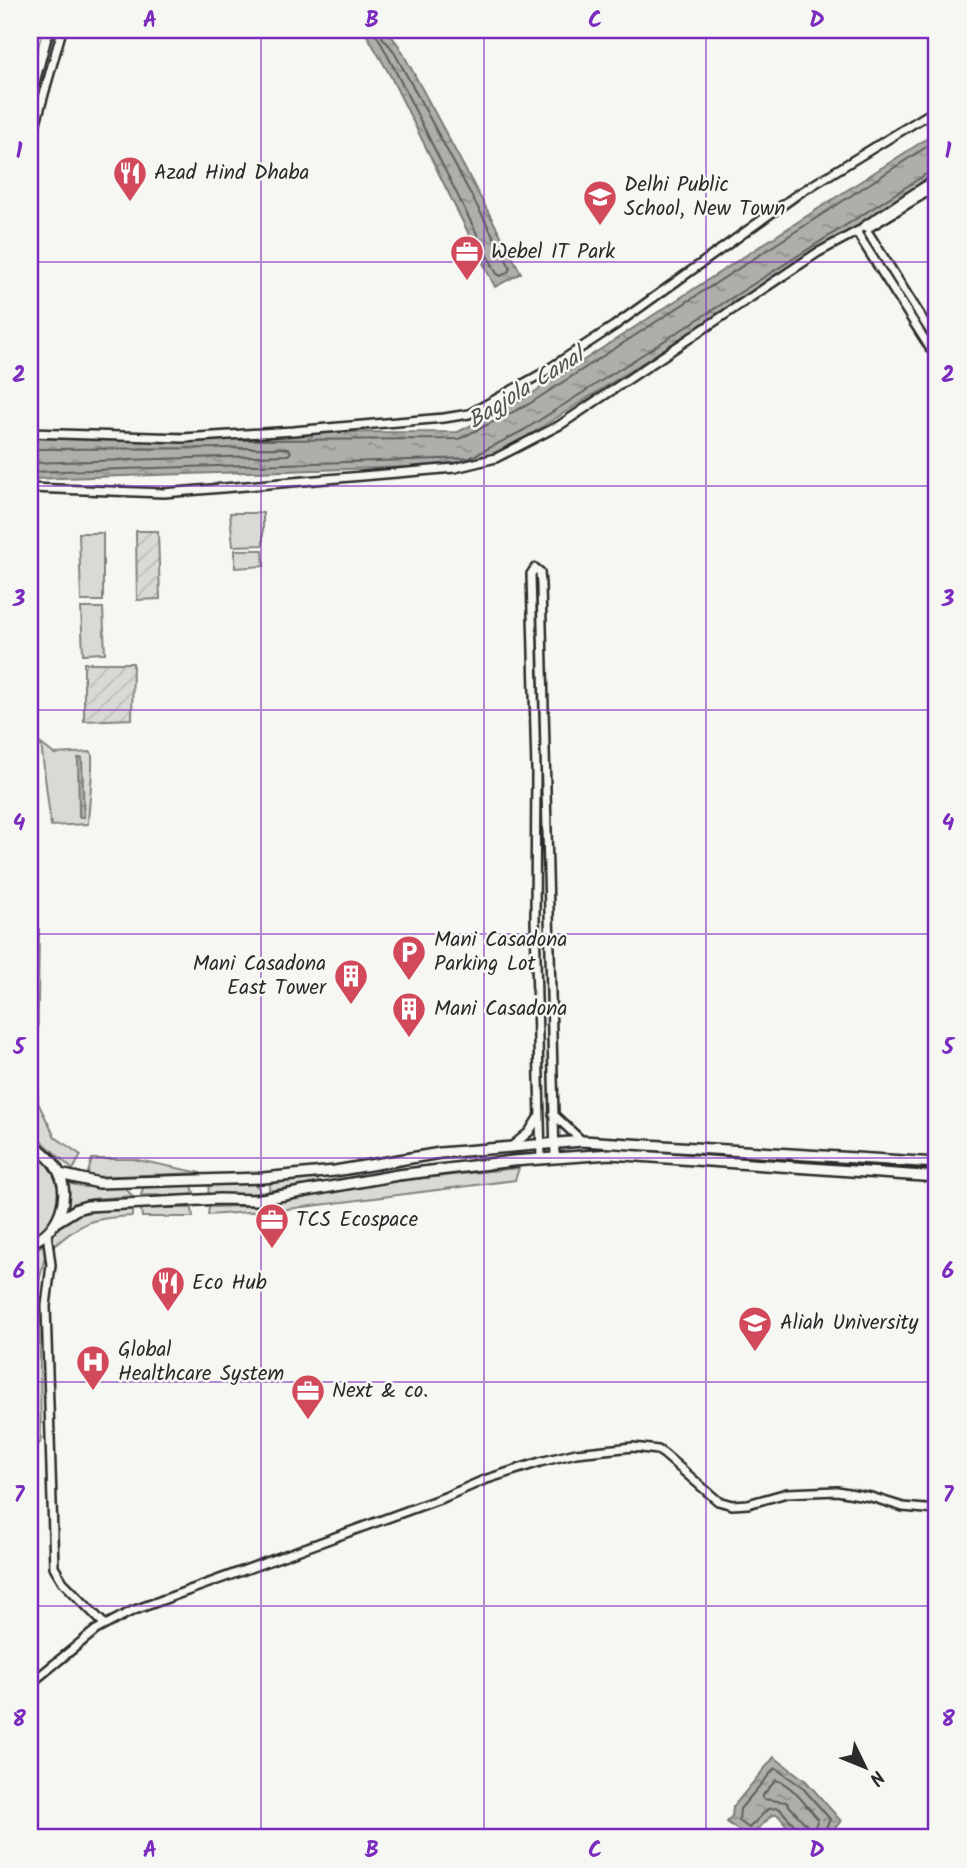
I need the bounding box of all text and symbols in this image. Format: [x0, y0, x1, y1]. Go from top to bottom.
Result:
text: A [143, 3, 157, 39]
text: B [365, 3, 379, 39]
text: C [588, 3, 602, 39]
text: D [809, 3, 825, 39]
text: 1 [16, 134, 23, 170]
text: 1 [945, 134, 952, 170]
restaurant icon: Azad Hind Dhaba [111, 154, 149, 203]
place label: Azad Hind Dhaba [154, 157, 309, 190]
place label: Delhi Public School, New Town [624, 169, 785, 226]
school or university icon: Delhi Public School, New Town [581, 178, 619, 227]
office icon: Webel IT Park [448, 233, 486, 282]
place label: Webel IT Park [491, 236, 615, 269]
water label: Bagjola Canal [461, 337, 595, 439]
text: 2 [12, 358, 26, 394]
text: 2 [941, 358, 955, 394]
text: 3 [12, 582, 26, 618]
text: 3 [941, 582, 955, 618]
text: 4 [13, 806, 26, 842]
text: 4 [942, 806, 955, 842]
place label: Mani Casadona Parking Lot [434, 924, 567, 981]
parking icon: Mani Casadona Parking Lot [390, 933, 428, 982]
place label: Mani Casadona East Tower [193, 948, 327, 1005]
building icon: Mani Casadona East Tower [332, 957, 370, 1006]
building icon: Mani Casadona [390, 990, 428, 1039]
place label: Mani Casadona [434, 993, 567, 1026]
text: 5 [12, 1030, 27, 1066]
text: 5 [941, 1030, 956, 1066]
office icon: TCS Ecospace [253, 1201, 291, 1250]
place label: TCS Ecospace [296, 1204, 419, 1237]
text: 6 [13, 1254, 25, 1290]
text: 6 [942, 1254, 954, 1290]
restaurant icon: Eco Hub [149, 1264, 187, 1313]
place label: Eco Hub [192, 1267, 267, 1300]
school or university icon: Aliah University [736, 1304, 774, 1353]
place label: Aliah University [780, 1307, 919, 1340]
place label: Global Healthcare System [118, 1334, 284, 1391]
hospital icon: Global Healthcare System [74, 1343, 112, 1392]
office icon: Next & co. [289, 1372, 327, 1421]
place label: Next & co. [332, 1375, 428, 1408]
text: 7 [14, 1478, 26, 1514]
text: 7 [943, 1478, 955, 1514]
text: 8 [12, 1702, 26, 1738]
text: 8 [941, 1702, 955, 1738]
north arrow [830, 1731, 900, 1801]
text: N [861, 1763, 891, 1792]
text: A [143, 1833, 157, 1868]
text: B [365, 1833, 379, 1868]
text: C [588, 1833, 602, 1868]
text: D [809, 1833, 825, 1868]

